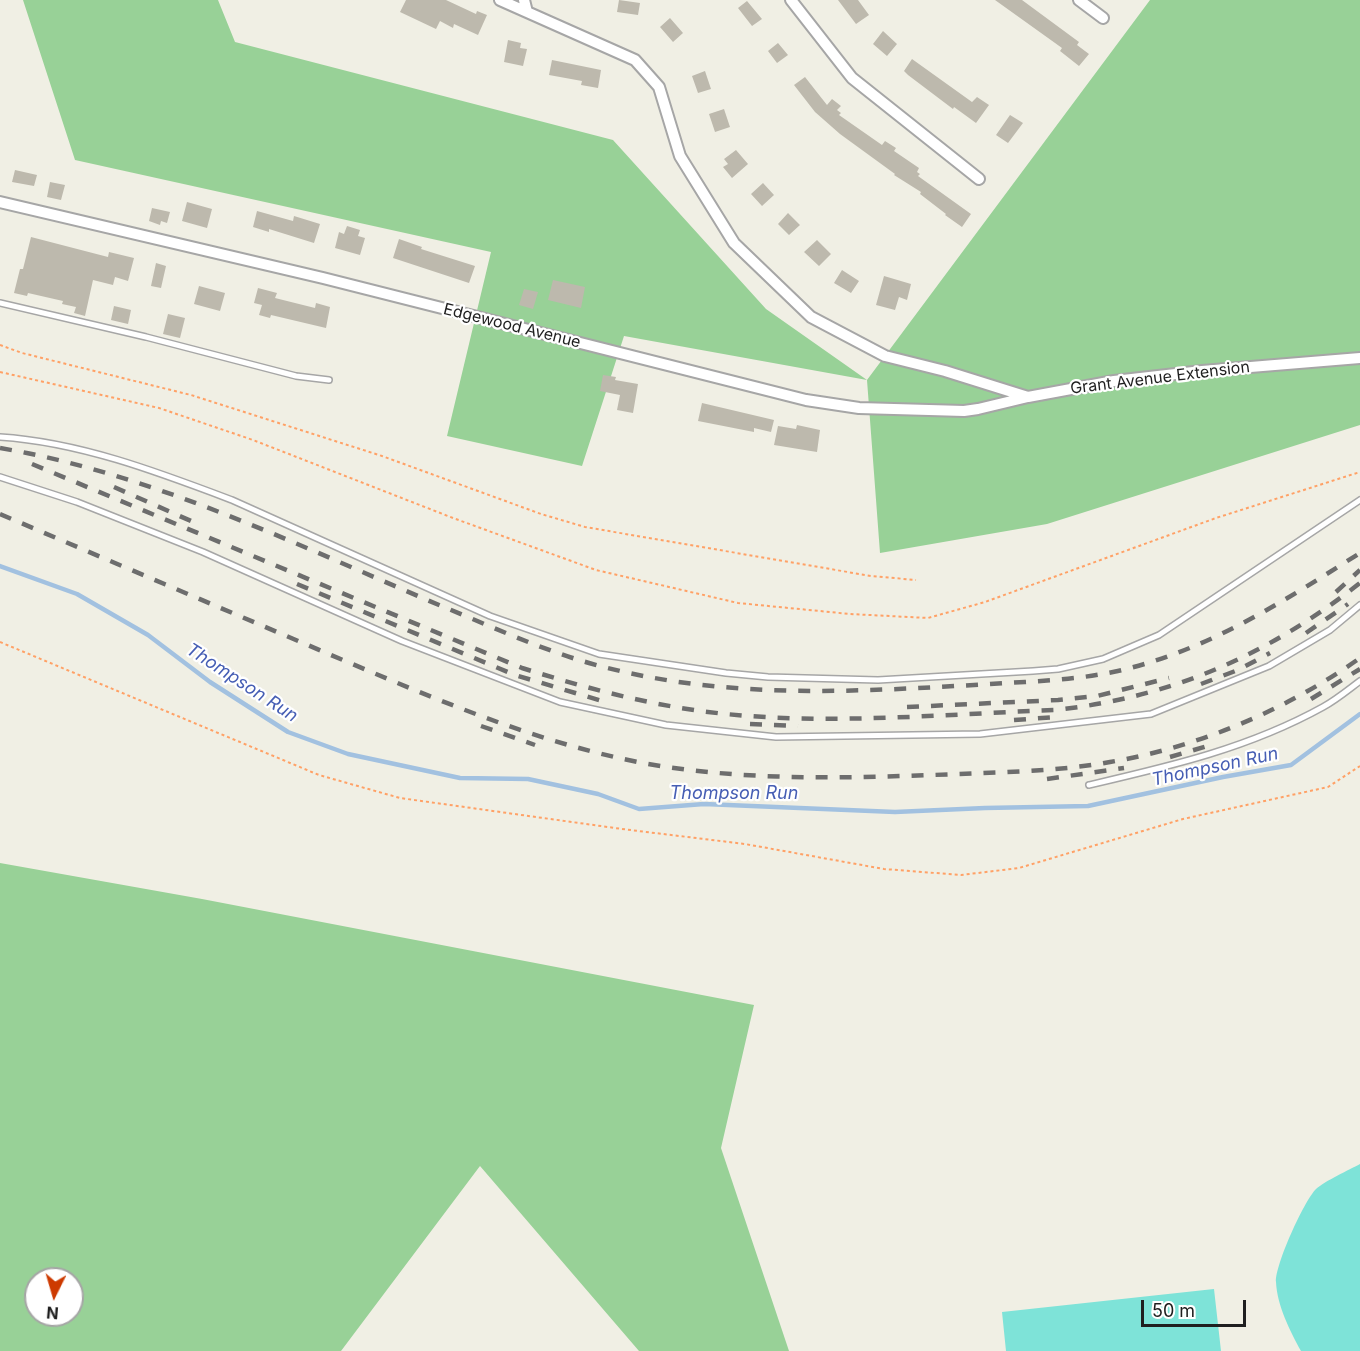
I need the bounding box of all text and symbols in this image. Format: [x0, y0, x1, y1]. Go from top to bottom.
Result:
street label: Edgewood Avenue [441, 300, 583, 352]
street label: Grant Avenue Extension [1069, 357, 1251, 399]
water label: Thompson Run [182, 639, 302, 727]
water label: Thompson Run [1150, 743, 1280, 791]
water label: Thompson Run [670, 783, 798, 805]
north arrow [24, 1267, 84, 1327]
scale bar [1144, 1288, 1249, 1326]
text: 50 m [1152, 1300, 1195, 1321]
text: N [46, 1302, 60, 1323]

